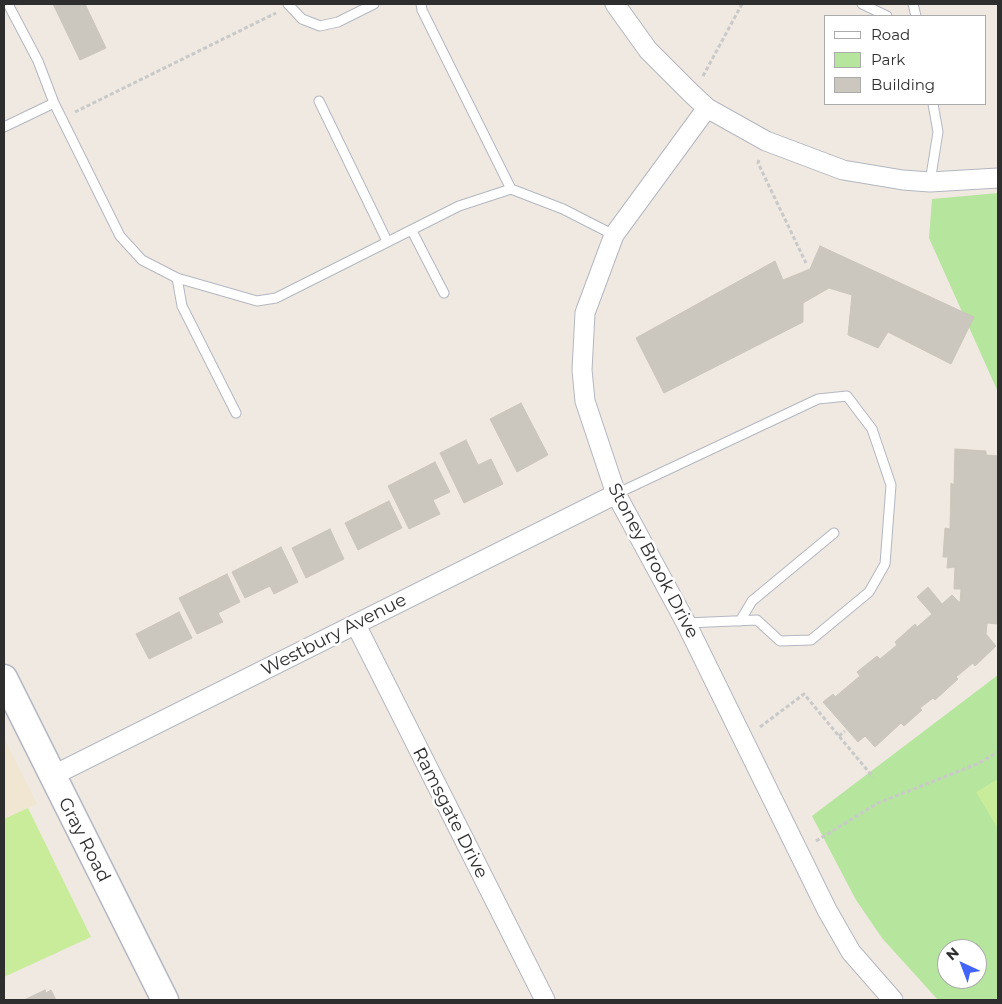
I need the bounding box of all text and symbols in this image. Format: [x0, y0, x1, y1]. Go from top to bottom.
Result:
legend [824, 15, 987, 105]
text: Road [871, 25, 910, 44]
text: Park [871, 50, 905, 69]
text: Building [871, 75, 935, 94]
street label: Stoney Brook Drive [603, 480, 703, 642]
street label: Westbury Avenue [258, 589, 410, 681]
street label: Ramsgate Drive [408, 744, 492, 882]
street label: Gray Road [53, 794, 115, 886]
north arrow [937, 939, 987, 989]
text: N [942, 943, 963, 964]

